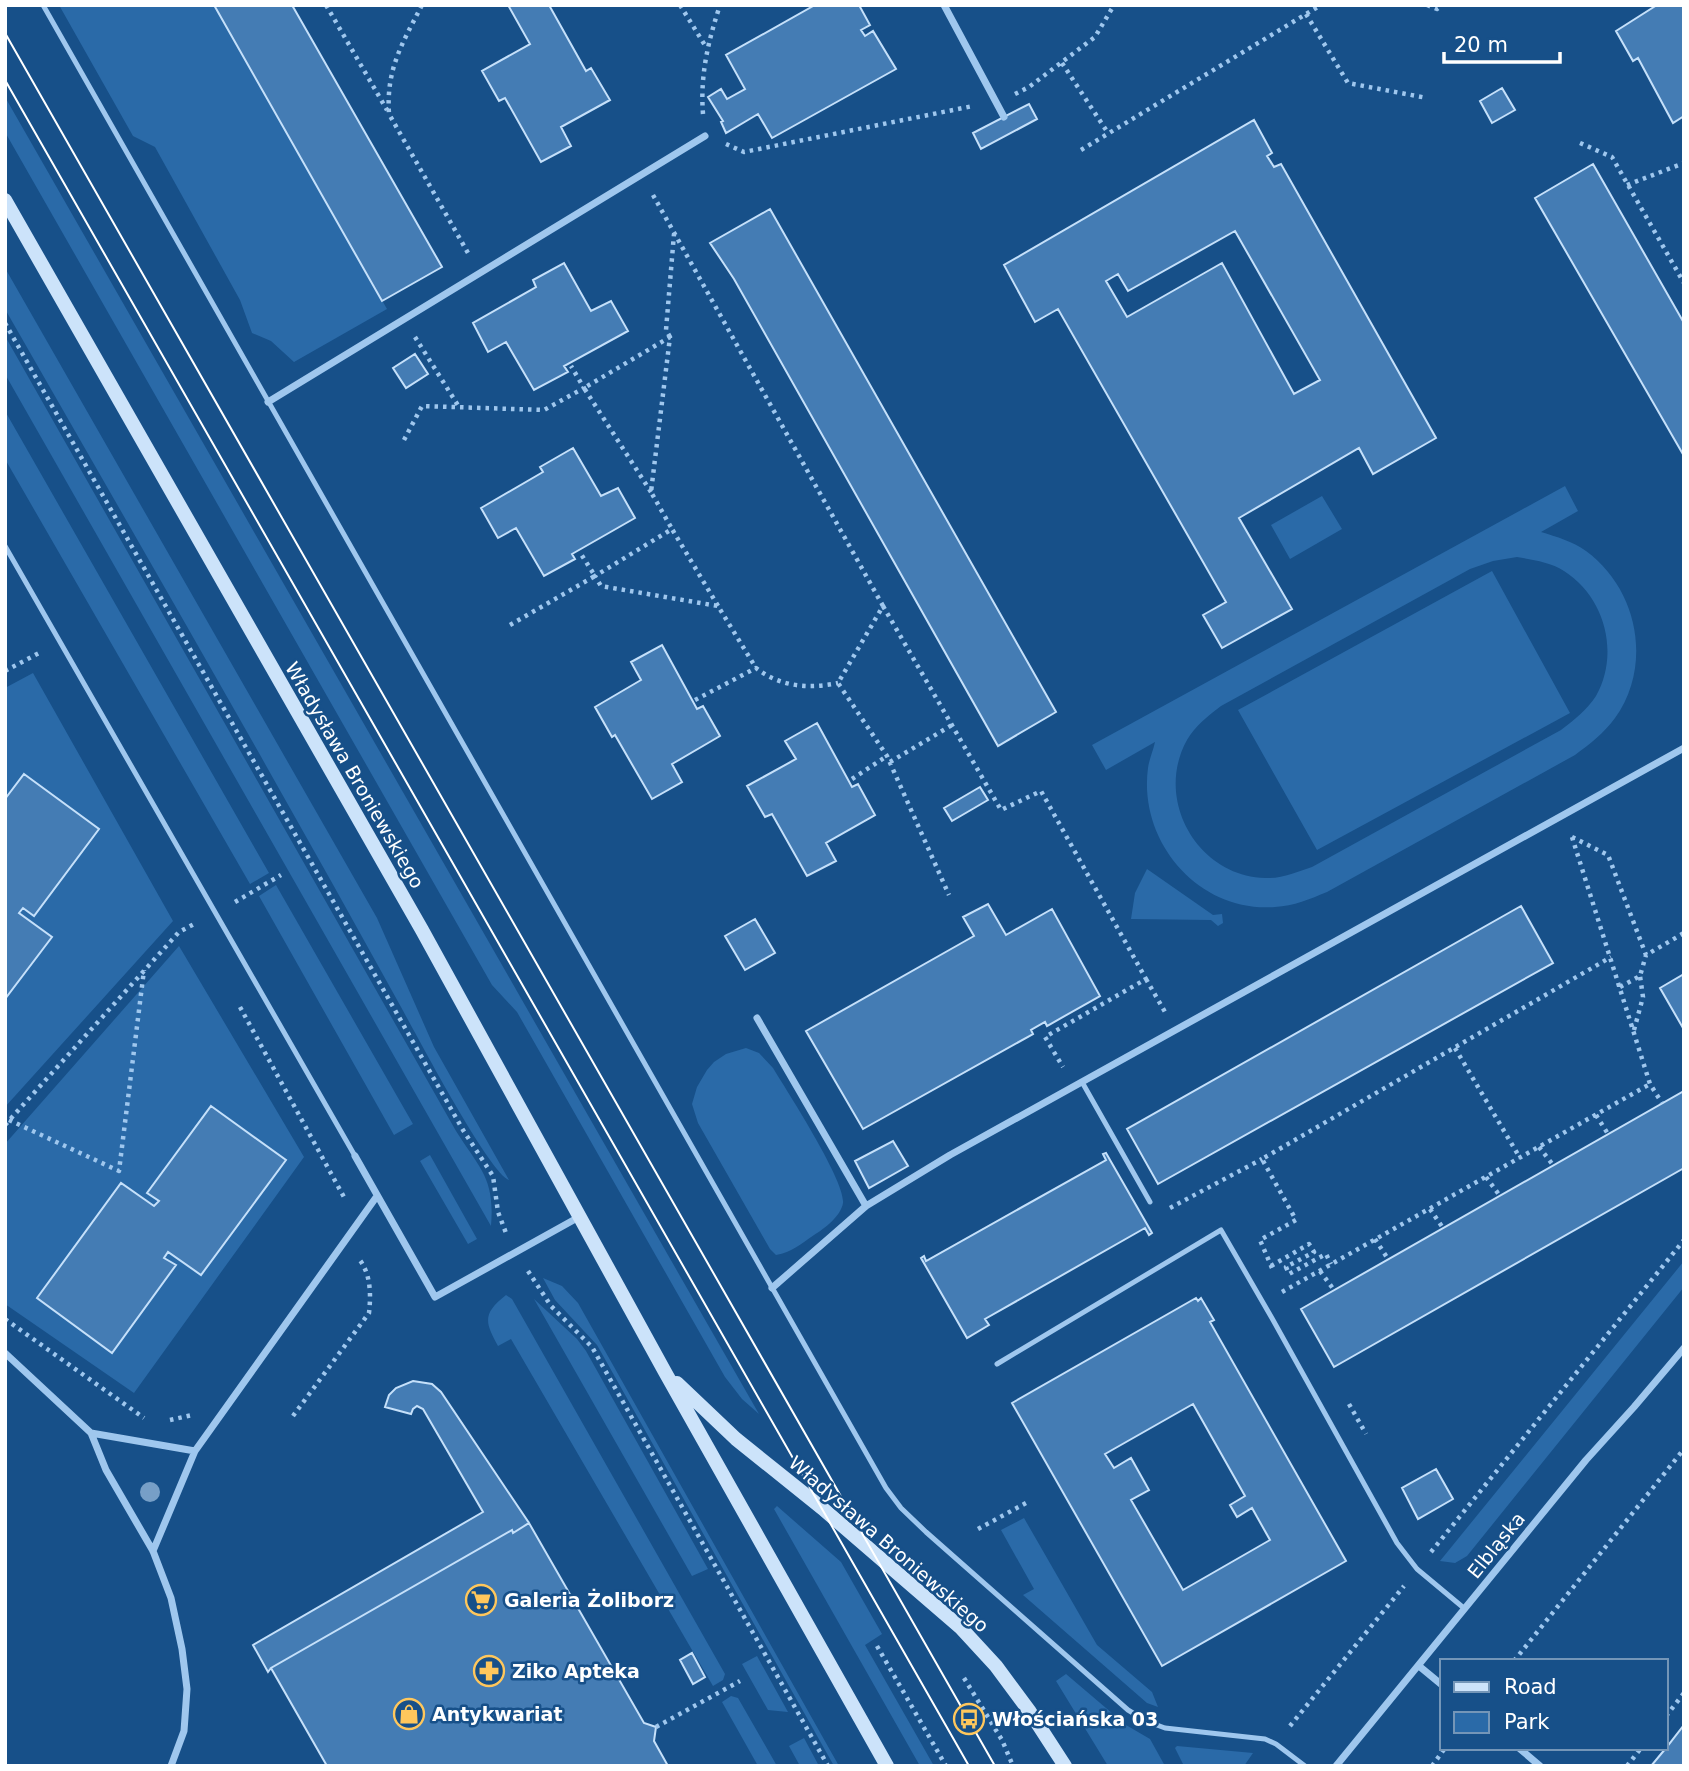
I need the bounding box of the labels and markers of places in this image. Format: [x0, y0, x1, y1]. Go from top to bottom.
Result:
supermarket icon: Galeria Żoliborz [464, 1583, 498, 1617]
place label: Galeria Żoliborz [504, 1588, 674, 1611]
pharmacy icon: Ziko Apteka [472, 1654, 506, 1688]
place label: Ziko Apteka [512, 1660, 640, 1682]
shop icon: Antykwariat [392, 1697, 426, 1731]
bus stop icon: Włościańska 03 [952, 1702, 986, 1736]
place label: Antykwariat [432, 1703, 563, 1725]
place label: Włościańska 03 [992, 1708, 1158, 1730]

